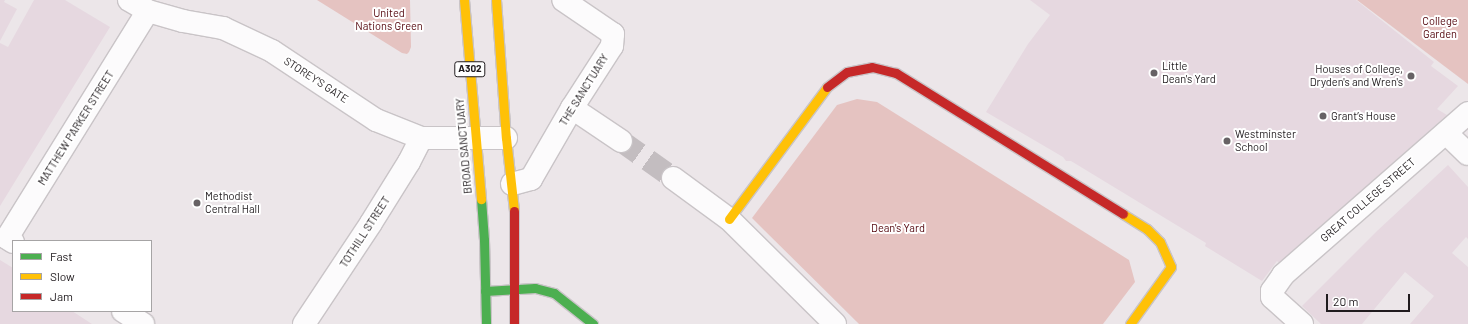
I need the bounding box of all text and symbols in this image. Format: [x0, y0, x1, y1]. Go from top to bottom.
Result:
park label: United Nations Green [355, 7, 423, 33]
park label: College Garden [1422, 15, 1458, 41]
street label: THE SANCTUARY [557, 52, 611, 128]
street label: STOREY'S GATE [281, 54, 351, 106]
place label: Little Dean's Yard [1162, 60, 1216, 86]
road number: A302 [454, 61, 486, 77]
place label: Houses of College, Dryden's and Wren's [1310, 63, 1403, 89]
street label: MATTHEW PARKER STREET [35, 68, 117, 188]
marker: Little Dean's Yard [1149, 68, 1159, 78]
marker: Houses of College, Dryden's and Wren's [1406, 71, 1416, 81]
street label: BROAD SANCTUARY [453, 98, 475, 194]
place label: Grant’s House [1331, 109, 1396, 123]
marker: Grant’s House [1318, 111, 1328, 121]
place label: Westminster School [1235, 128, 1296, 154]
marker: Westminster School [1222, 136, 1232, 146]
street label: GREAT COLLEGE STREET [1318, 155, 1418, 245]
place label: Methodist Central Hall [205, 190, 260, 216]
street label: TOTHILL STREET [337, 194, 393, 270]
marker: Methodist Central Hall [192, 198, 202, 208]
park label: Dean's Yard [871, 221, 925, 235]
legend [12, 240, 152, 312]
text: Fast [50, 249, 73, 263]
text: Slow [50, 269, 75, 283]
scale bar [1328, 286, 1412, 312]
text: Jam [50, 289, 73, 303]
text: 20 m [1333, 294, 1359, 308]

